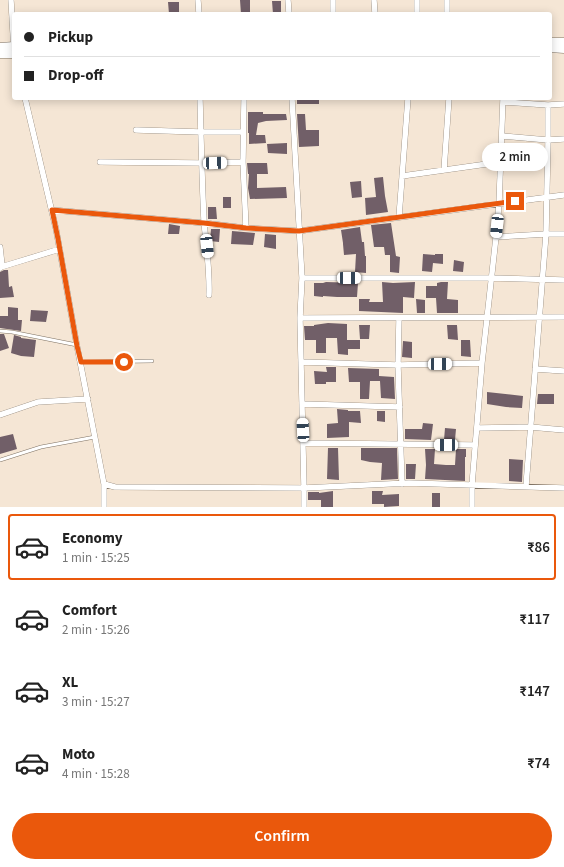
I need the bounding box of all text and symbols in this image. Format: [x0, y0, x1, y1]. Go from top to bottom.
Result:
text: Pickup [48, 27, 93, 48]
text: Drop-off [48, 65, 103, 86]
callout: 2 min [482, 143, 548, 171]
text: 2 min [500, 148, 530, 166]
car [203, 157, 227, 169]
route end [506, 192, 524, 210]
car [490, 213, 504, 239]
car [200, 233, 214, 259]
car [337, 272, 361, 284]
route start [115, 353, 133, 371]
car [428, 358, 452, 370]
car [296, 418, 310, 442]
car [434, 439, 458, 451]
text: Economy [62, 528, 123, 549]
icon: car [14, 529, 50, 565]
text: ₹86 [527, 537, 550, 558]
text: 1 min · 15:25 [62, 549, 130, 567]
text: Comfort [62, 600, 117, 621]
icon: car [14, 601, 50, 637]
text: ₹117 [519, 609, 550, 630]
text: 2 min · 15:26 [62, 621, 130, 639]
text: XL [62, 672, 78, 693]
icon: car [14, 673, 50, 709]
text: ₹147 [519, 681, 550, 702]
text: 3 min · 15:27 [62, 693, 130, 711]
text: Moto [62, 744, 95, 765]
icon: car [14, 745, 50, 781]
text: ₹74 [527, 753, 550, 774]
text: 4 min · 15:28 [62, 765, 130, 783]
button: Confirm [12, 813, 552, 859]

